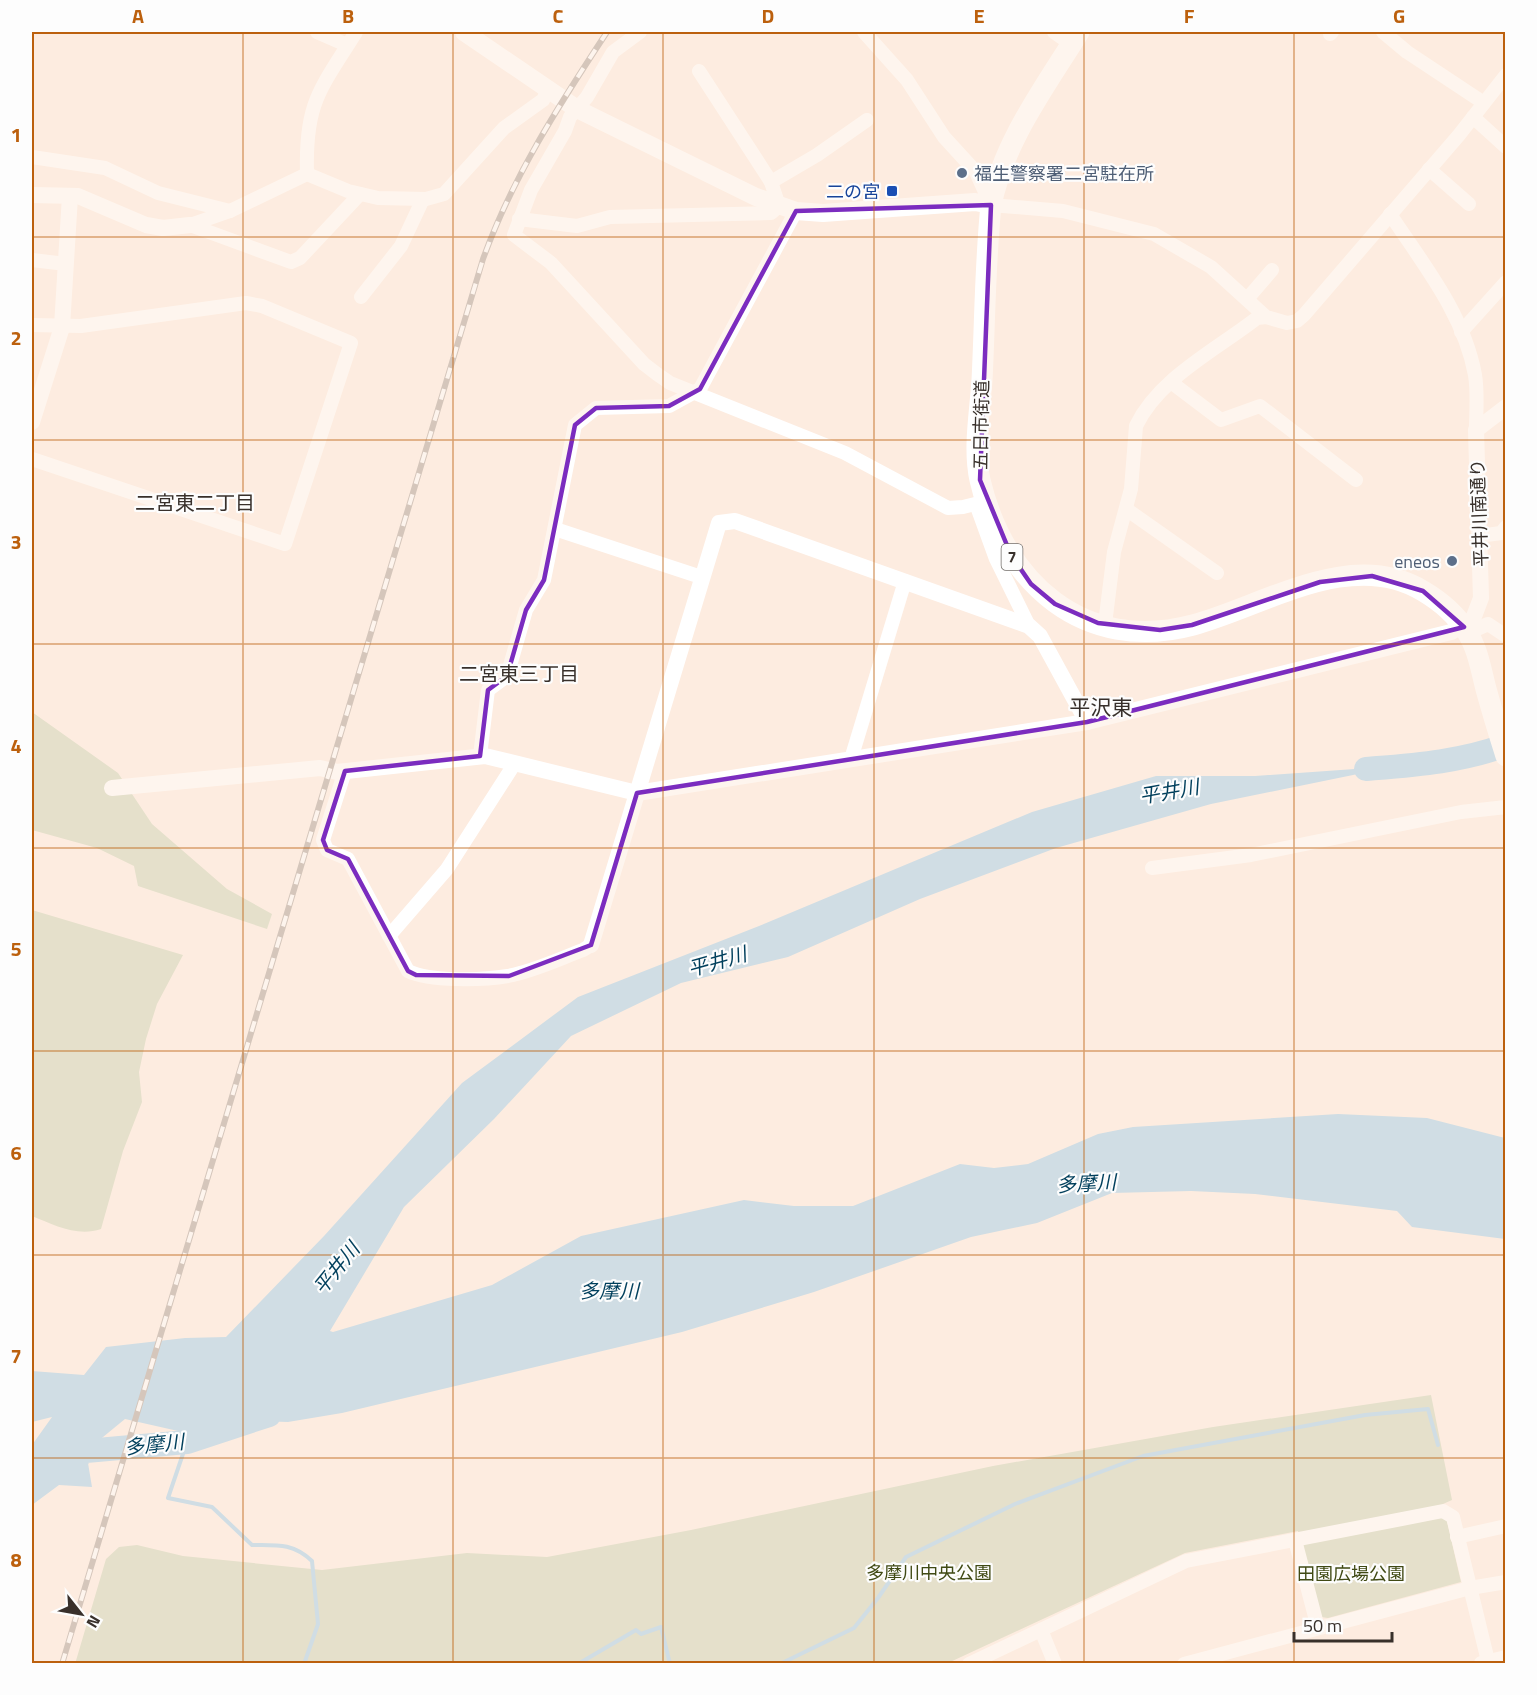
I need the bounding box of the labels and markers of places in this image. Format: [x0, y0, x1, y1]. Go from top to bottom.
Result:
place label: 福生警察署二宮駐在所 [974, 160, 1154, 187]
marker: 福生警察署二宮駐在所 [955, 166, 969, 180]
place label: 二の宮 [826, 178, 880, 205]
marker: 二の宮 [885, 184, 899, 198]
place label: eneos [1394, 548, 1440, 575]
marker: eneos [1445, 554, 1459, 568]

